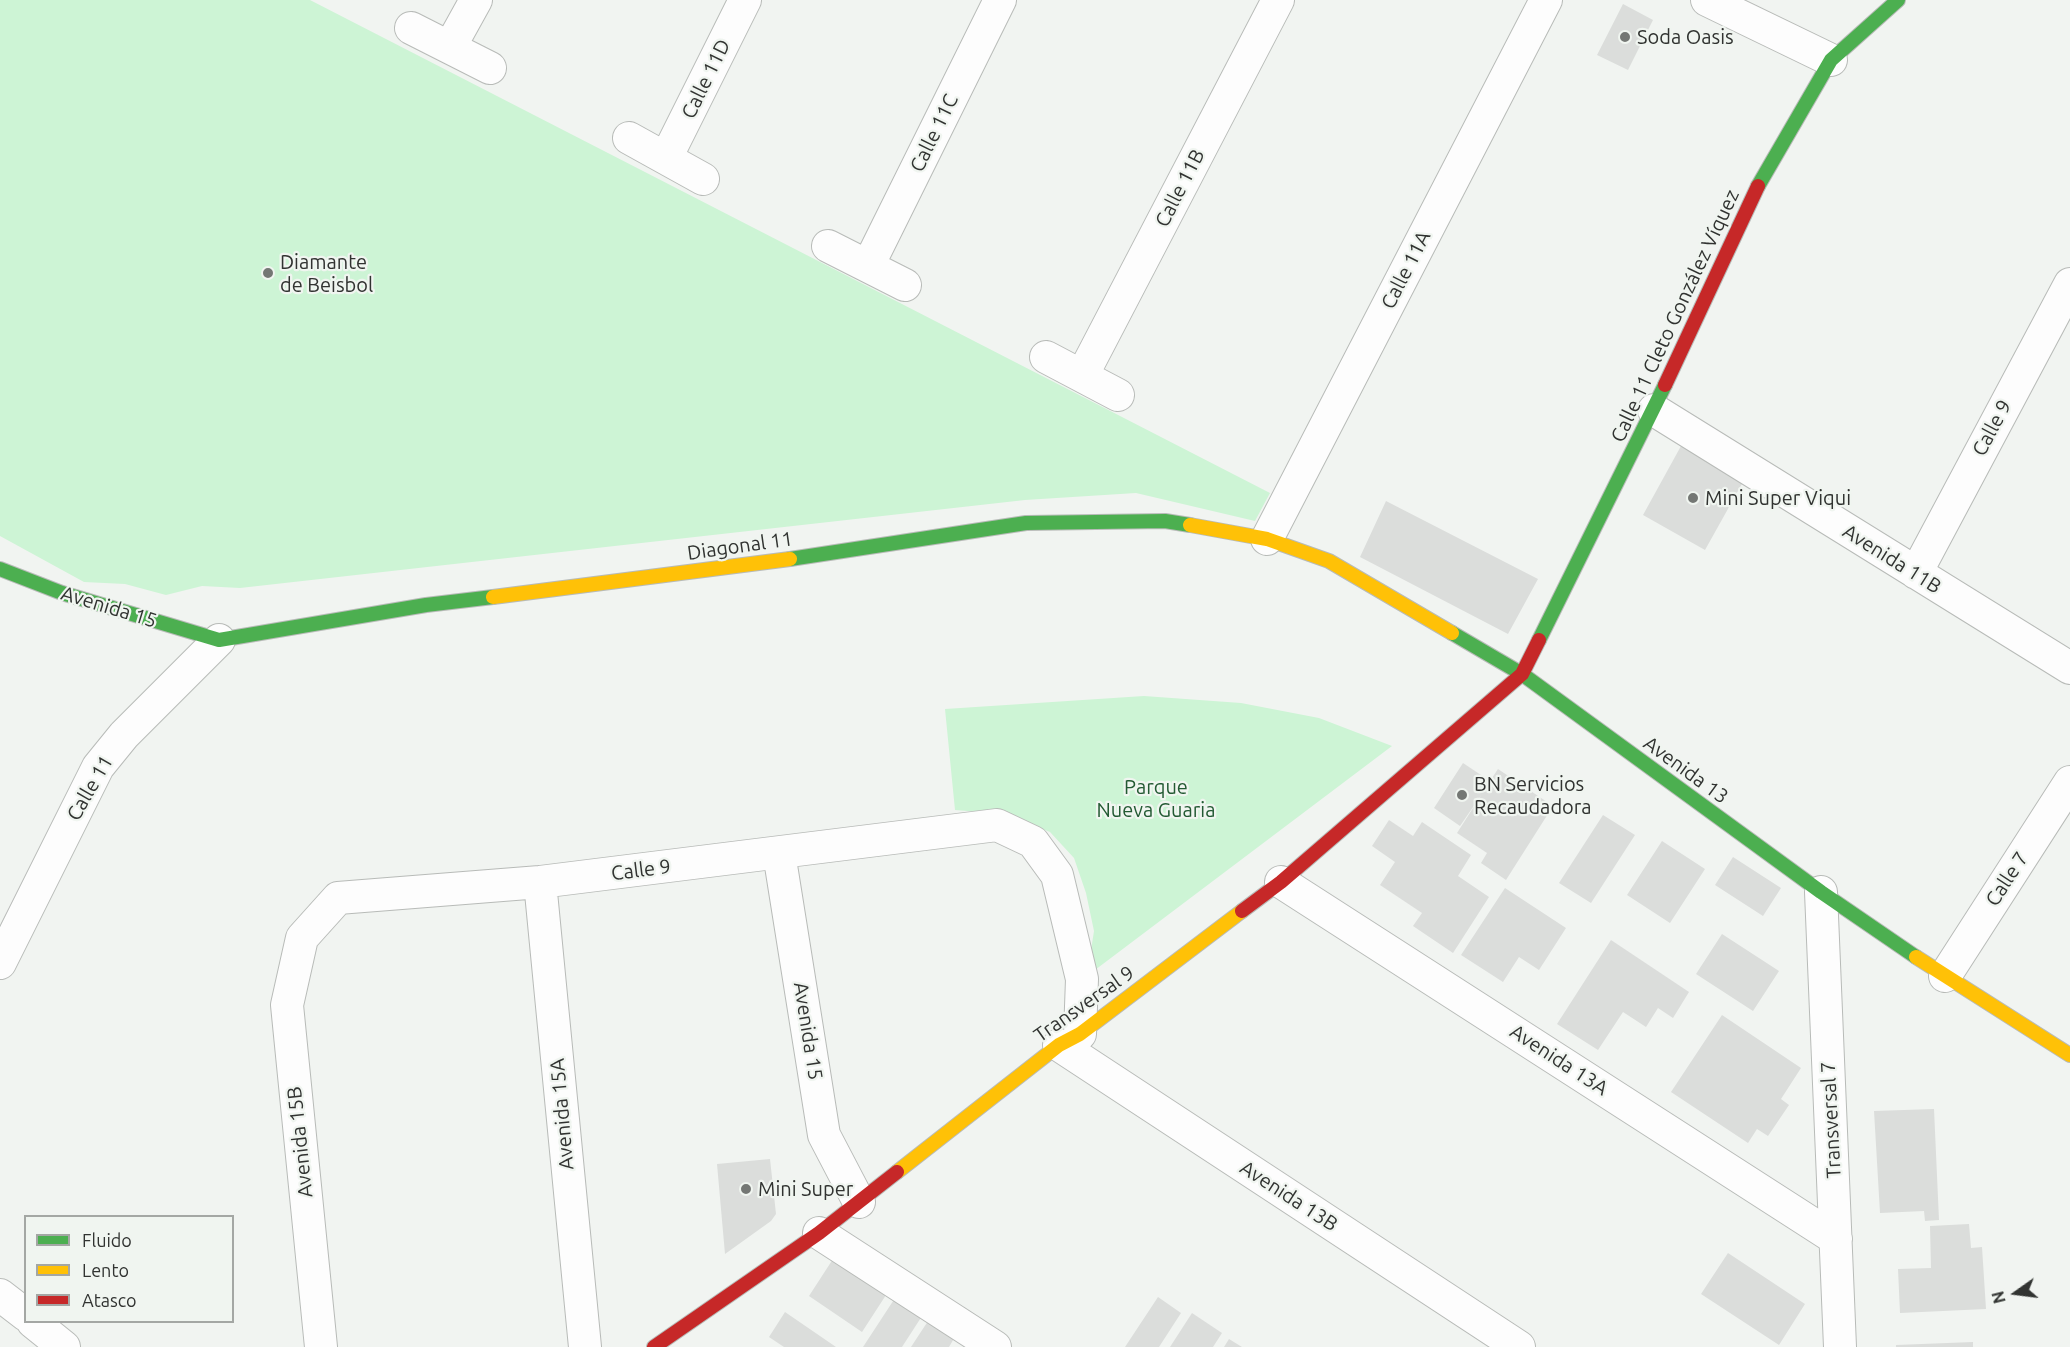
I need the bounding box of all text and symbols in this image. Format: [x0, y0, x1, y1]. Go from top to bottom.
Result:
place label: Soda Oasis [1637, 25, 1734, 49]
marker: Soda Oasis [1618, 30, 1632, 44]
street label: Calle 11D [677, 35, 735, 123]
street label: Calle 11C [905, 90, 963, 176]
street label: Calle 11B [1150, 145, 1210, 231]
street label: Calle 11 Cleto González Víquez [1606, 186, 1744, 446]
street label: Calle 11A [1376, 227, 1436, 313]
place label: Diamante de Beisbol [280, 250, 373, 297]
marker: Diamante de Beisbol [261, 266, 275, 280]
street label: Calle 9 [1967, 396, 2017, 460]
place label: Mini Super Viqui [1705, 486, 1851, 510]
marker: Mini Super Viqui [1686, 491, 1700, 505]
street label: Avenida 11B [1838, 519, 1946, 599]
street label: Diagonal 11 [686, 527, 794, 565]
street label: Avenida 15 [58, 581, 160, 633]
street label: Avenida 13 [1639, 731, 1733, 809]
street label: Calle 11 [62, 751, 118, 825]
place label: BN Servicios Recaudadora [1474, 772, 1592, 819]
park label: Parque Nueva Guaria [1096, 775, 1216, 822]
marker: BN Servicios Recaudadora [1455, 788, 1469, 802]
street label: Calle 7 [1981, 847, 2033, 911]
street label: Calle 9 [610, 854, 672, 886]
street label: Transversal 9 [1029, 961, 1139, 1047]
street label: Avenida 15 [788, 980, 828, 1082]
street label: Avenida 13A [1506, 1019, 1612, 1101]
street label: Avenida 15A [545, 1057, 579, 1171]
street label: Transversal 7 [1816, 1061, 1846, 1179]
street label: Avenida 15B [282, 1085, 318, 1199]
street label: Avenida 13B [1236, 1156, 1342, 1236]
place label: Mini Super [758, 1177, 853, 1201]
marker: Mini Super [739, 1182, 753, 1196]
legend [24, 1215, 234, 1323]
text: Fluido [82, 1230, 132, 1250]
text: Lento [82, 1260, 129, 1280]
north arrow [1986, 1263, 2046, 1323]
text: N [1988, 1289, 2009, 1305]
text: Atasco [82, 1290, 137, 1310]

